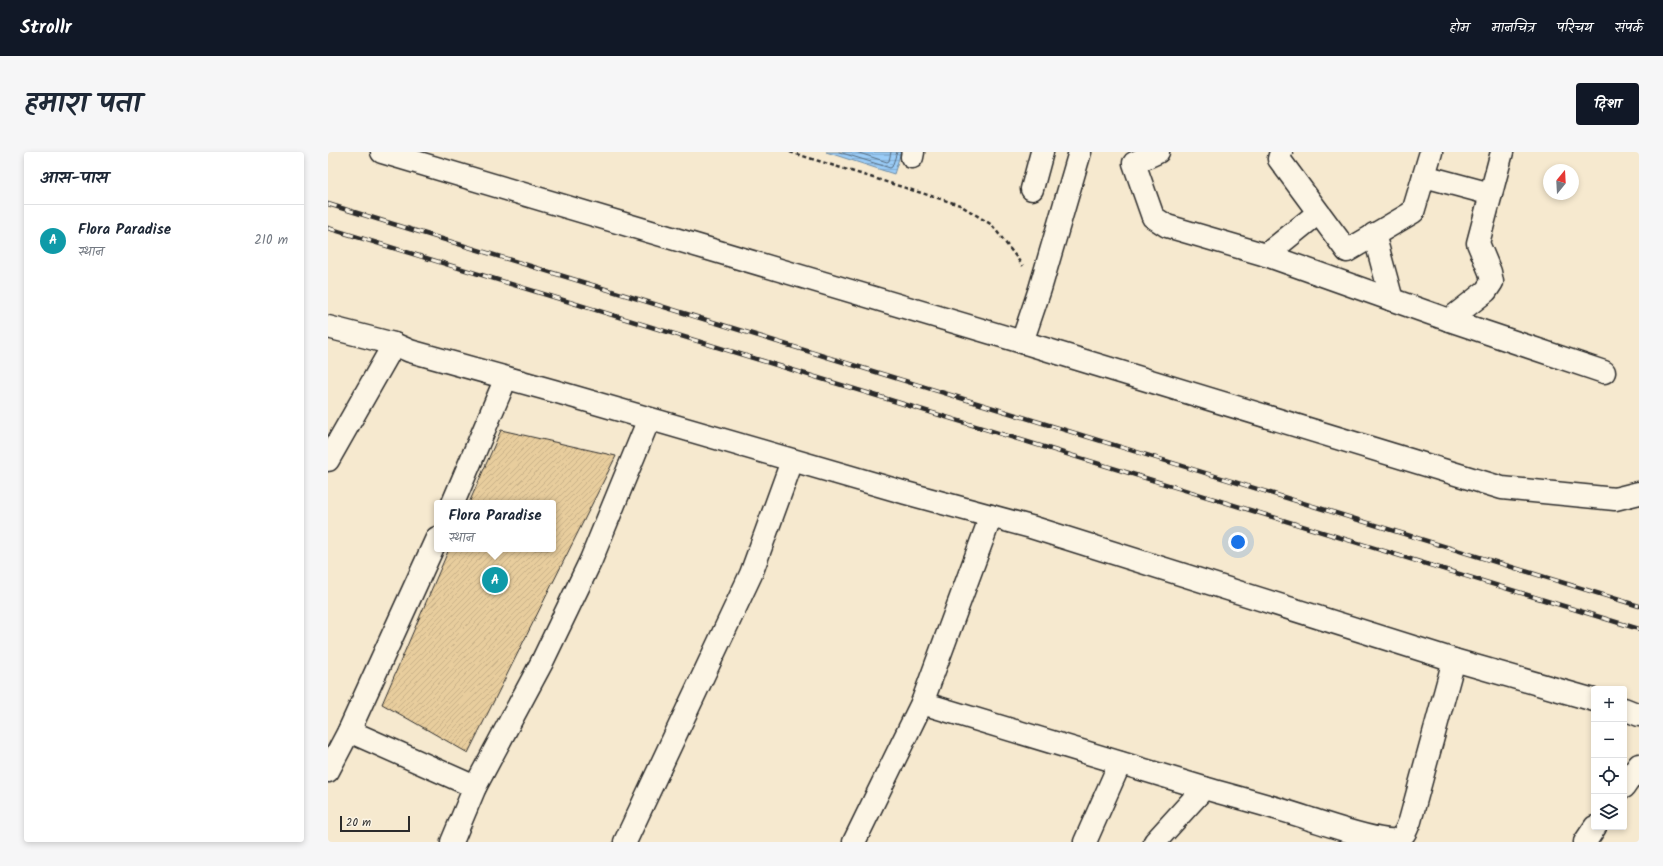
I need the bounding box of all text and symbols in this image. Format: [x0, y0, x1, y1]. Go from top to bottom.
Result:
text: Strollr [20, 13, 72, 43]
text: होम [1450, 17, 1469, 39]
text: मानचित्र [1491, 17, 1535, 39]
text: परिचय [1557, 17, 1593, 39]
text: संपर्क [1615, 17, 1643, 39]
text: हमारा पता [24, 82, 141, 127]
button: दिशा [1576, 83, 1639, 125]
north arrow [1543, 164, 1579, 200]
text: आस-पास [40, 165, 108, 192]
text: Flora Paradise [78, 218, 171, 242]
text: A [49, 230, 57, 251]
text: 210 m [254, 230, 288, 251]
text: स्थान [78, 242, 103, 263]
popup [434, 500, 556, 552]
text: Flora Paradise [448, 504, 542, 528]
text: स्थान [448, 528, 474, 549]
your location [1228, 532, 1248, 552]
pin: A [482, 565, 508, 595]
map controls [1591, 686, 1627, 830]
button: + [1591, 686, 1627, 722]
button: − [1591, 722, 1627, 758]
button: locate [1591, 758, 1627, 794]
button: layers [1591, 794, 1627, 830]
scale bar [340, 814, 410, 833]
text: 20 m [346, 814, 371, 832]

